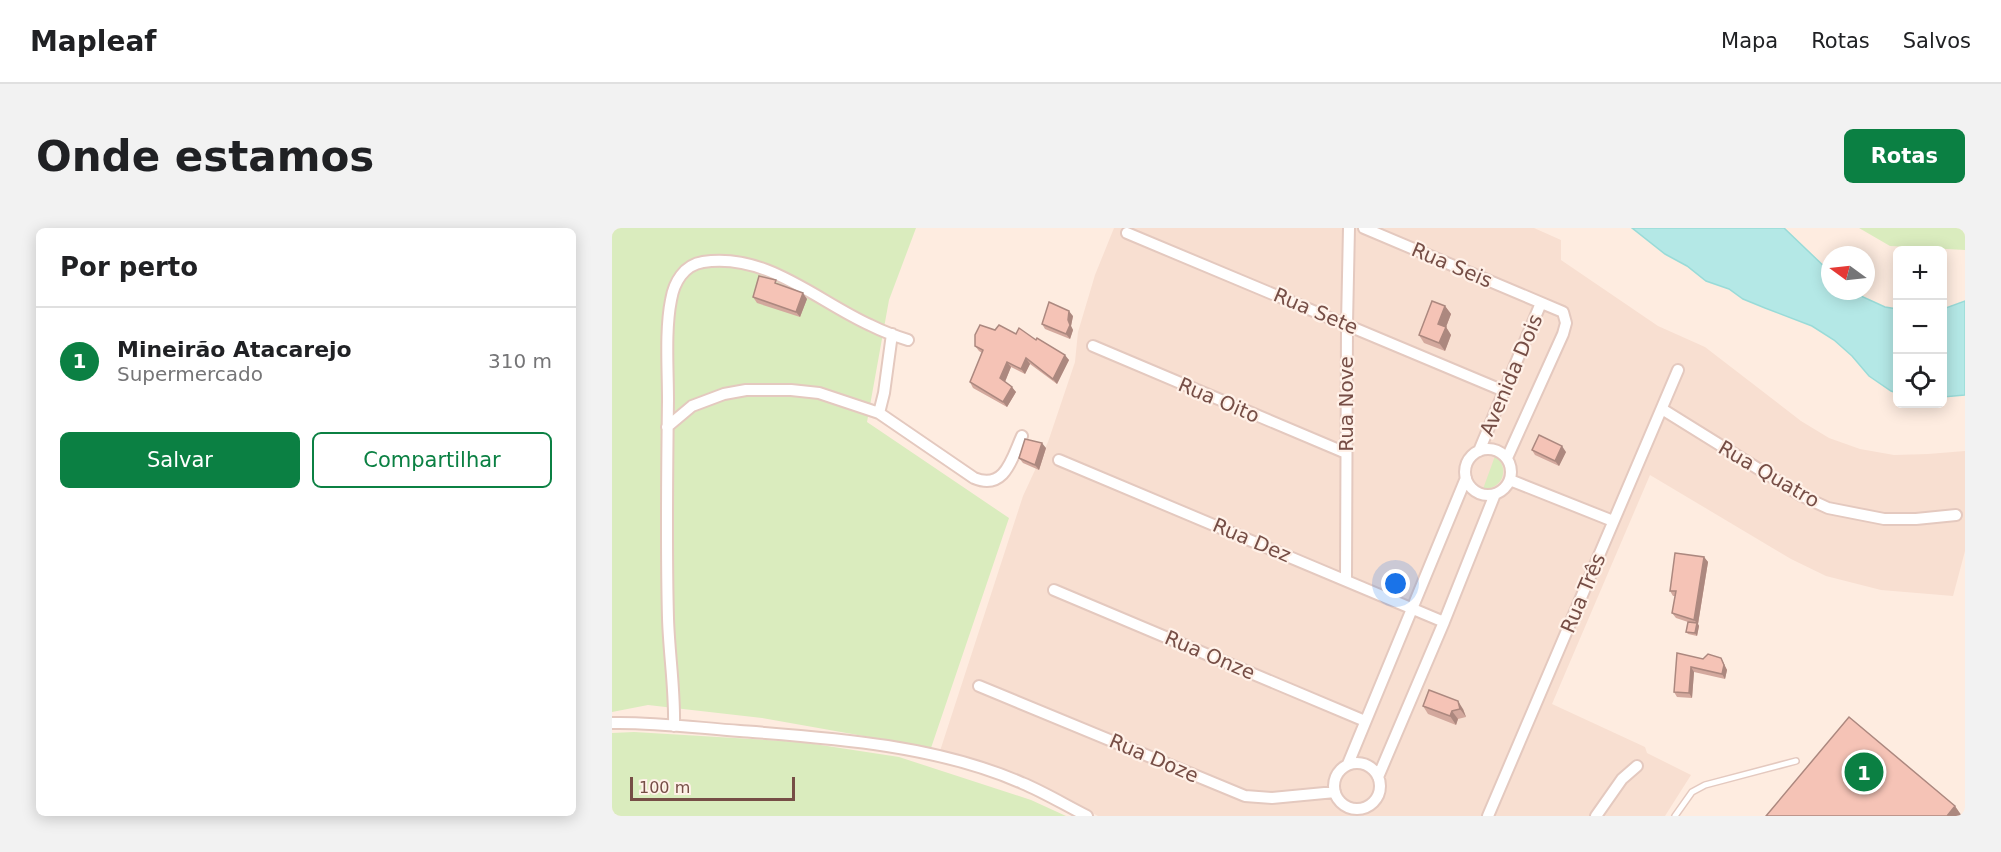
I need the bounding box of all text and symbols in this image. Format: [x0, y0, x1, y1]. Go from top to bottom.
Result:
text: Mapleaf [30, 25, 156, 58]
text: Mapa [1721, 29, 1778, 53]
text: Rotas [1811, 29, 1870, 53]
text: Salvos [1903, 29, 1971, 53]
button: Rotas [1844, 129, 1965, 183]
text: Onde estamos [36, 132, 374, 181]
street label: Rua Seis [1408, 237, 1496, 293]
north arrow [1821, 246, 1875, 300]
map controls [1893, 246, 1947, 408]
button: + [1893, 246, 1947, 300]
text: Por perto [60, 252, 198, 282]
street label: Rua Sete [1270, 282, 1362, 340]
button: − [1893, 300, 1947, 354]
street label: Avenida Dois [1475, 311, 1547, 439]
text: Mineirão Atacarejo [117, 337, 352, 362]
text: 1 [73, 349, 86, 373]
text: 310 m [488, 349, 552, 373]
button: locate [1893, 354, 1947, 408]
street label: Rua Nove [1334, 356, 1358, 452]
text: Supermercado [117, 362, 263, 386]
street label: Rua Oito [1175, 372, 1263, 428]
button: Salvar [60, 432, 300, 488]
button: Compartilhar [312, 432, 552, 488]
street label: Rua Quatro [1714, 435, 1824, 513]
street label: Rua Dez [1209, 513, 1295, 567]
street label: Rua Três [1556, 550, 1610, 636]
your location [1381, 569, 1410, 598]
street label: Rua Onze [1161, 625, 1259, 685]
street label: Rua Doze [1106, 728, 1202, 788]
pin: 1 [1844, 750, 1884, 794]
scale bar [630, 774, 795, 802]
text: 100 m [639, 778, 690, 797]

